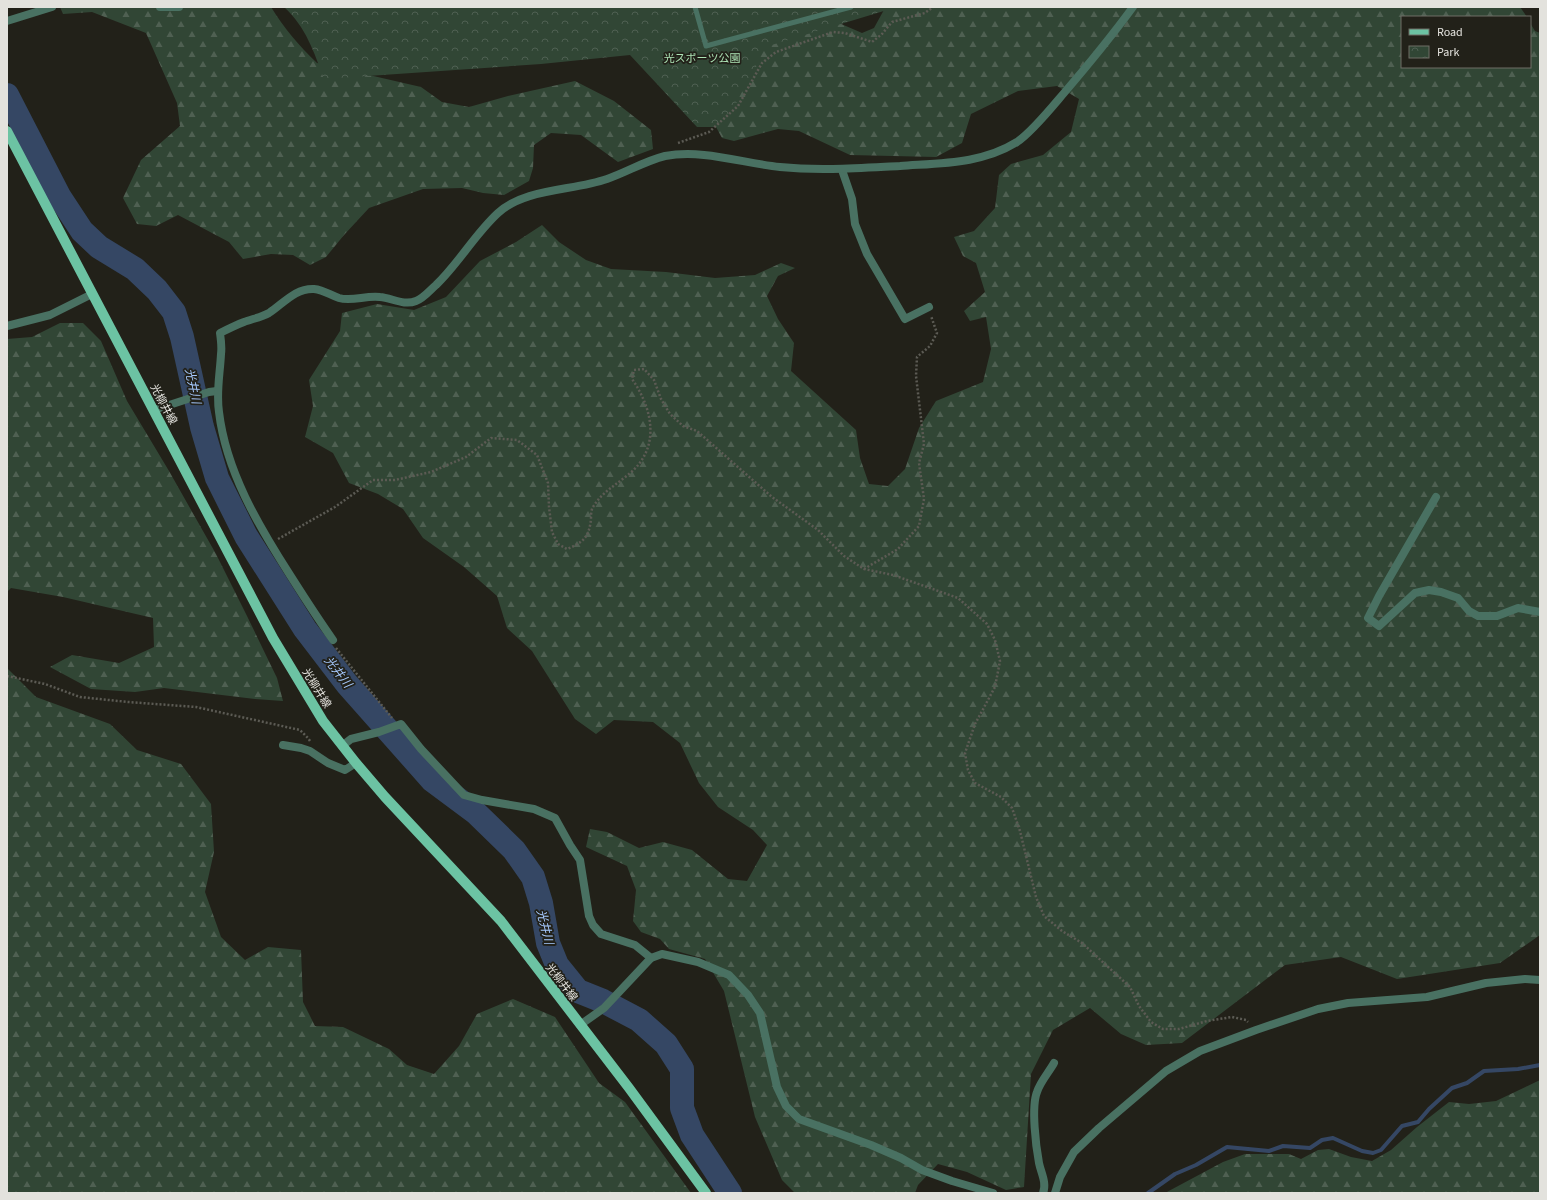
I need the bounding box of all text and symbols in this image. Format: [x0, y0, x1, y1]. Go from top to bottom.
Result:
legend [1401, 16, 1531, 68]
text: Road [1437, 24, 1463, 41]
text: Park [1437, 44, 1459, 61]
park label: 光スポーツ公園 [664, 51, 740, 66]
water label: 光井川 [180, 367, 205, 407]
street label: 光柳井線 [147, 381, 181, 427]
water label: 光井川 [320, 653, 357, 693]
street label: 光柳井線 [299, 666, 335, 711]
water label: 光井川 [532, 908, 558, 949]
street label: 光柳井線 [542, 960, 581, 1004]

